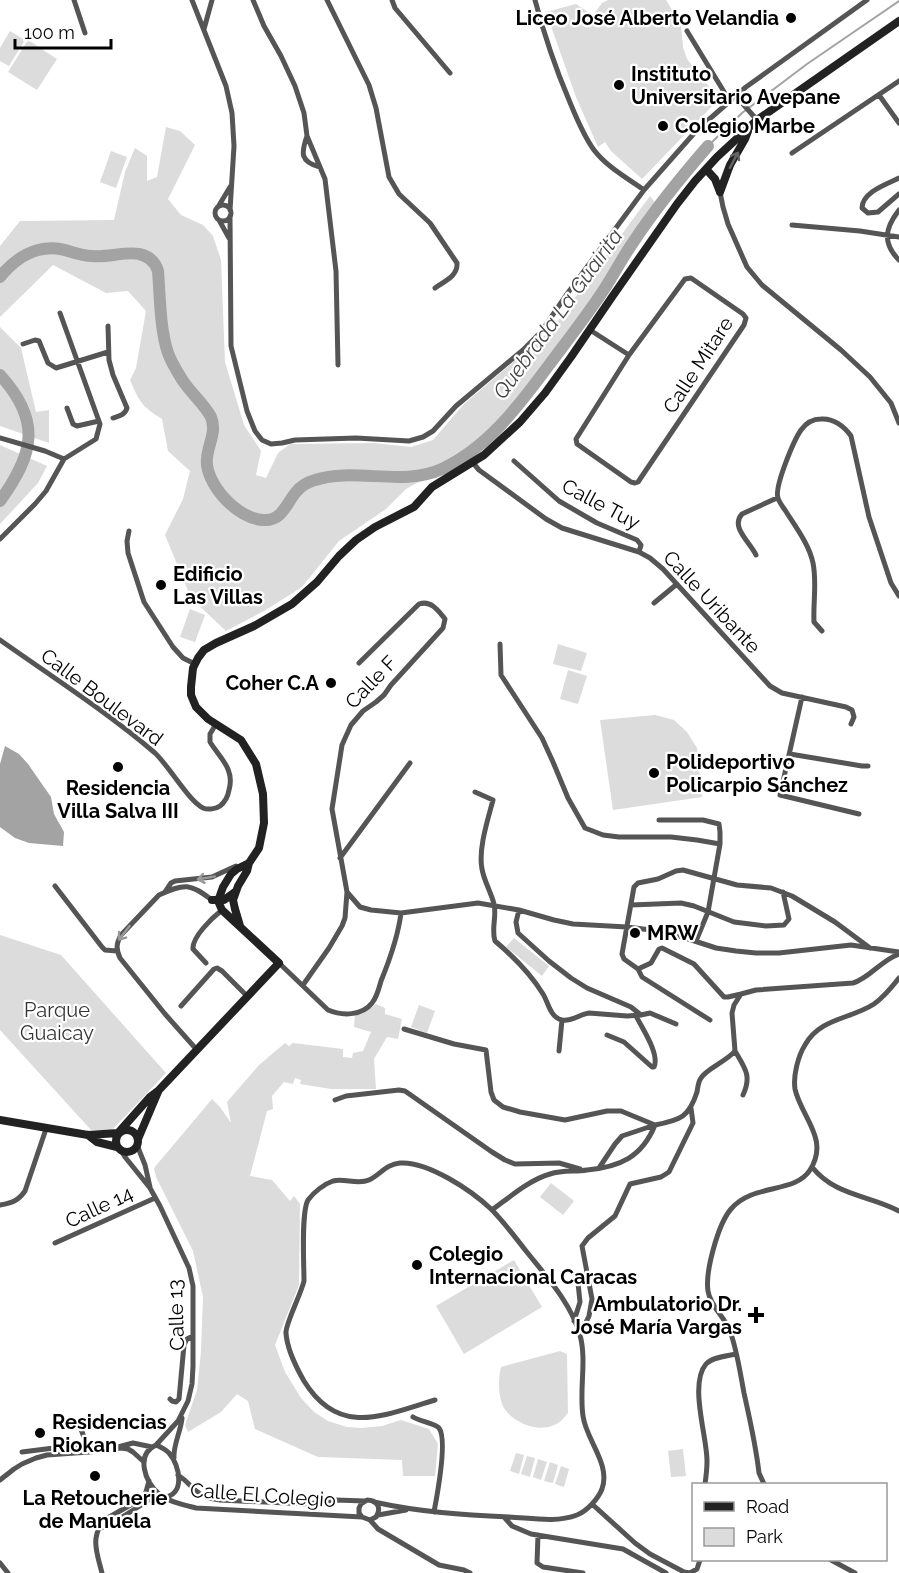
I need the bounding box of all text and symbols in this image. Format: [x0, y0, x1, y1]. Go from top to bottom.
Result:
place label: Liceo José Alberto Velandia [515, 6, 779, 30]
marker: Liceo José Alberto Velandia [784, 11, 798, 25]
scale bar [15, 12, 111, 50]
text: 100 m [24, 22, 75, 43]
place label: Instituto Universitario Avepane [631, 62, 840, 109]
marker: Instituto Universitario Avepane [612, 78, 626, 92]
place label: Colegio Marbe [675, 114, 815, 138]
marker: Colegio Marbe [656, 119, 670, 133]
one-way arrow [729, 151, 740, 169]
water label: Quebrada La Guairita [488, 224, 628, 404]
street label: Calle Mitare [658, 312, 738, 418]
street label: Calle Tuy [558, 473, 644, 535]
street label: Calle Uribante [658, 546, 766, 659]
place label: Edificio Las Villas [173, 562, 263, 609]
marker: Edificio Las Villas [154, 578, 168, 592]
street label: Calle Boulevard [36, 643, 168, 751]
street label: Calle F [340, 650, 402, 713]
place label: Coher C.A [225, 671, 320, 695]
marker: Coher C.A [324, 676, 338, 690]
place label: Polideportivo Policarpio Sánchez [666, 750, 848, 797]
marker: Residencia Villa Salva III [111, 760, 125, 774]
marker: Polideportivo Policarpio Sánchez [647, 766, 661, 780]
place label: Residencia Villa Salva III [57, 776, 179, 823]
one-way arrow [197, 873, 216, 884]
place label: MRW [647, 921, 699, 945]
one-way arrow [118, 925, 131, 941]
marker: MRW [628, 926, 642, 940]
park label: Parque Guaicay [20, 998, 94, 1045]
street label: Calle 14 [61, 1181, 137, 1233]
place label: Colegio Internacional Caracas [429, 1242, 637, 1289]
marker: Colegio Internacional Caracas [410, 1258, 424, 1272]
street label: Calle 13 [163, 1279, 189, 1351]
place label: Ambulatorio Dr. José María Vargas [571, 1292, 742, 1339]
marker: Ambulatorio Dr. José María Vargas [747, 1306, 765, 1324]
place label: Residencias Riokan [52, 1410, 167, 1457]
marker: Residencias Riokan [33, 1426, 47, 1440]
marker: La Retoucherie de Manuela [88, 1469, 102, 1483]
street label: Calle El Colegio [189, 1478, 337, 1512]
legend [692, 1483, 887, 1561]
place label: La Retoucherie de Manuela [23, 1486, 167, 1533]
text: Road [746, 1496, 789, 1517]
text: Park [746, 1526, 783, 1547]

